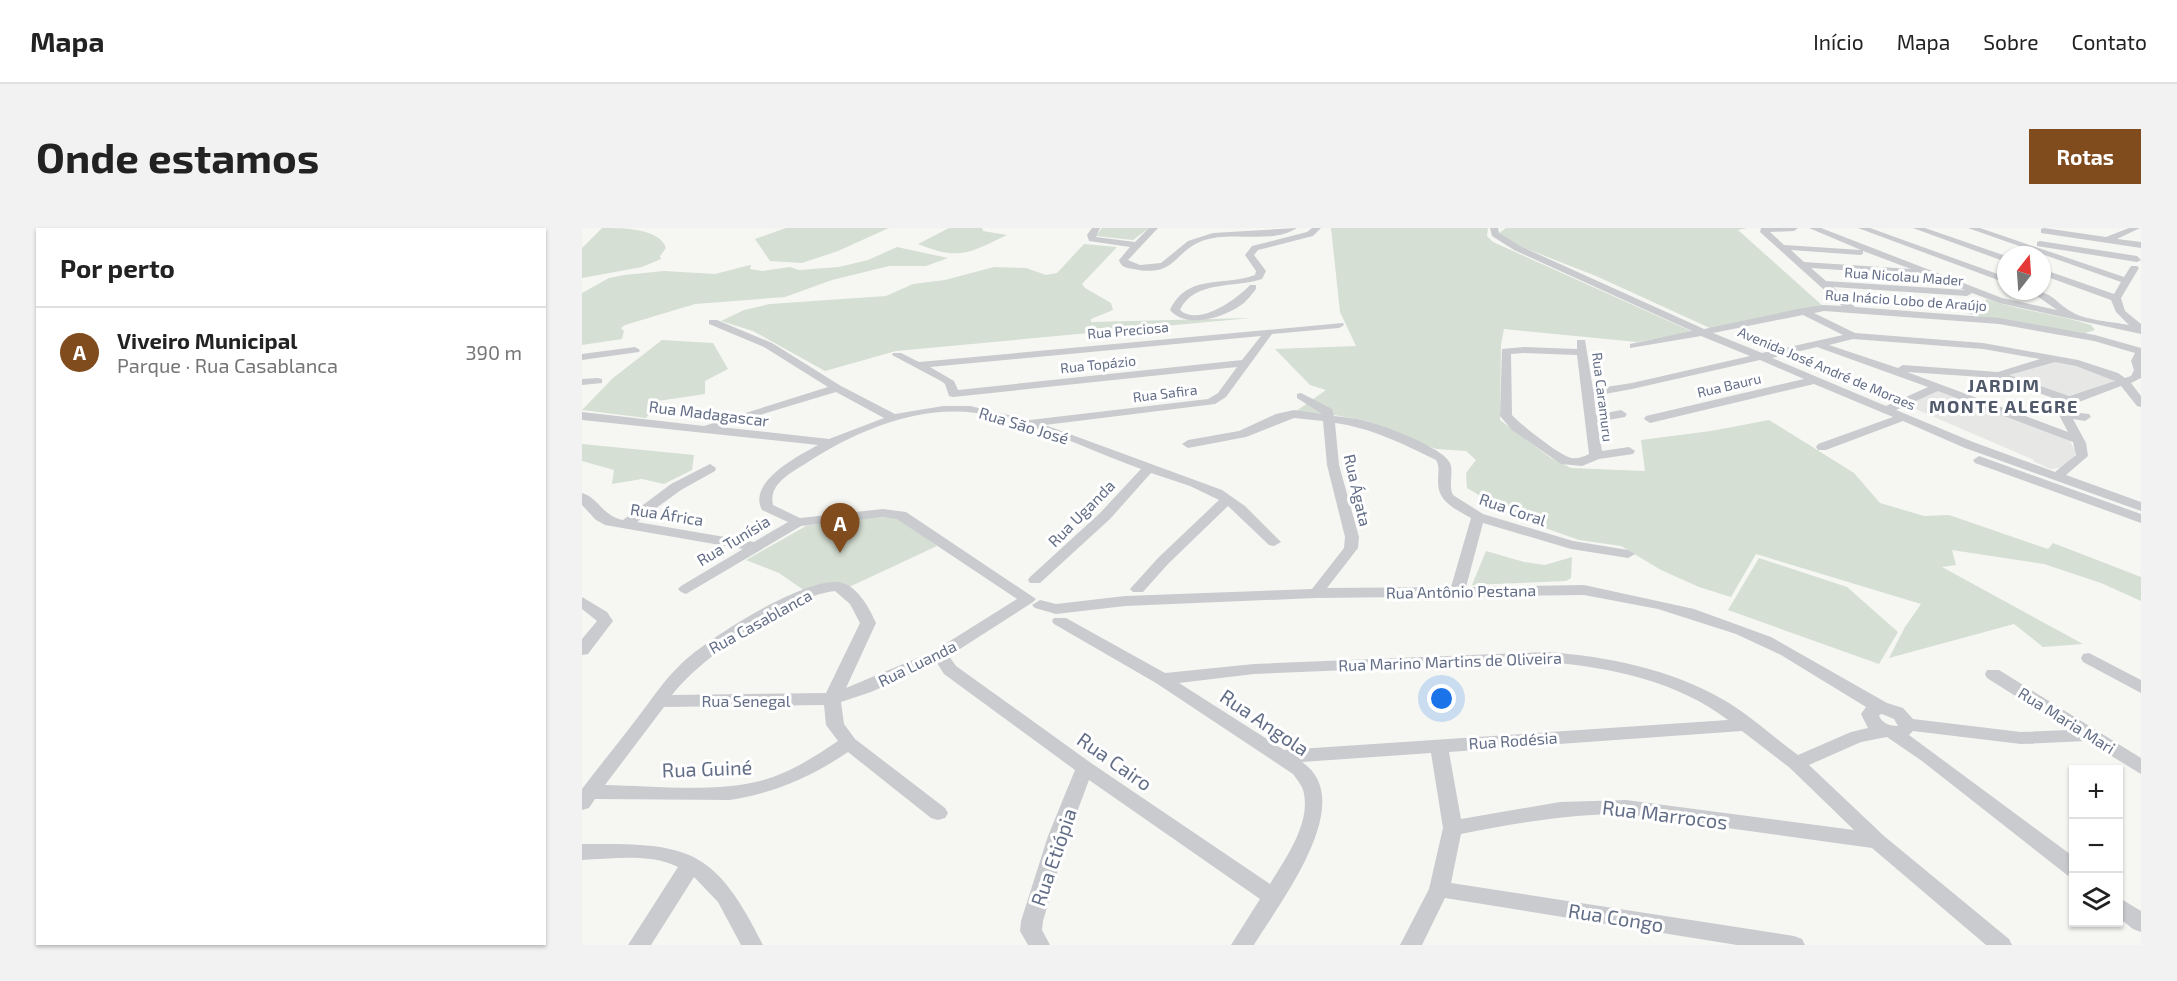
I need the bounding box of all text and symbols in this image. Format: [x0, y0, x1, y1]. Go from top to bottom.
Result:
text: Mapa [30, 24, 104, 58]
text: Início [1813, 29, 1864, 54]
text: Mapa [1897, 29, 1950, 54]
text: Sobre [1983, 29, 2038, 54]
text: Contato [2071, 29, 2147, 54]
button: Rotas [2029, 129, 2141, 184]
text: Onde estamos [36, 131, 319, 181]
north arrow [1997, 246, 2051, 300]
text: Por perto [60, 252, 175, 283]
street label: Rua Nicolau Mader [1844, 263, 1965, 289]
street label: Rua Inácio Lobo de Araújo [1824, 286, 1988, 314]
street label: Rua Preciosa [1087, 318, 1169, 342]
street label: Avenida José André de Moraes [1736, 323, 1918, 413]
text: Viveiro Municipal [117, 327, 298, 353]
text: A [73, 340, 86, 364]
text: 390 m [465, 340, 522, 364]
street label: Rua Caramuru [1589, 351, 1617, 443]
street label: Rua Topázio [1059, 352, 1137, 376]
text: Parque · Rua Casablanca [117, 353, 338, 377]
street label: Rua Bauru [1695, 369, 1763, 401]
district label: JARDIM MONTE ALEGRE [1929, 374, 2079, 417]
street label: Rua Safira [1132, 381, 1198, 405]
street label: Rua Madagascar [648, 396, 771, 430]
street label: Rua São José [977, 402, 1071, 448]
street label: Rua Ágata [1340, 452, 1376, 528]
street label: Rua Uganda [1044, 476, 1118, 550]
street label: Rua Coral [1477, 489, 1549, 529]
street label: Rua África [629, 499, 705, 529]
pin: A [820, 504, 860, 553]
street label: Rua Tunísia [693, 511, 773, 569]
street label: Rua Antônio Pestana [1386, 580, 1536, 602]
street label: Rua Casablanca [705, 585, 815, 657]
street label: Rua Luanda [875, 636, 959, 690]
street label: Rua Marino Martins de Oliveira [1338, 648, 1562, 674]
street label: Rua Angola [1216, 683, 1314, 761]
street label: Rua Maria Mari [2015, 683, 2119, 757]
your location [1427, 684, 1456, 713]
street label: Rua Senegal [701, 691, 791, 710]
street label: Rua Cairo [1073, 727, 1157, 795]
street label: Rua Rodésia [1468, 727, 1558, 753]
street label: Rua Guiné [661, 754, 753, 782]
map controls [2069, 765, 2123, 927]
button: + [2069, 765, 2123, 819]
street label: Rua Marrocos [1601, 794, 1729, 834]
street label: Rua Etiópia [1025, 805, 1081, 909]
button: − [2069, 819, 2123, 873]
button: layers [2069, 873, 2123, 927]
street label: Rua Congo [1567, 898, 1665, 936]

